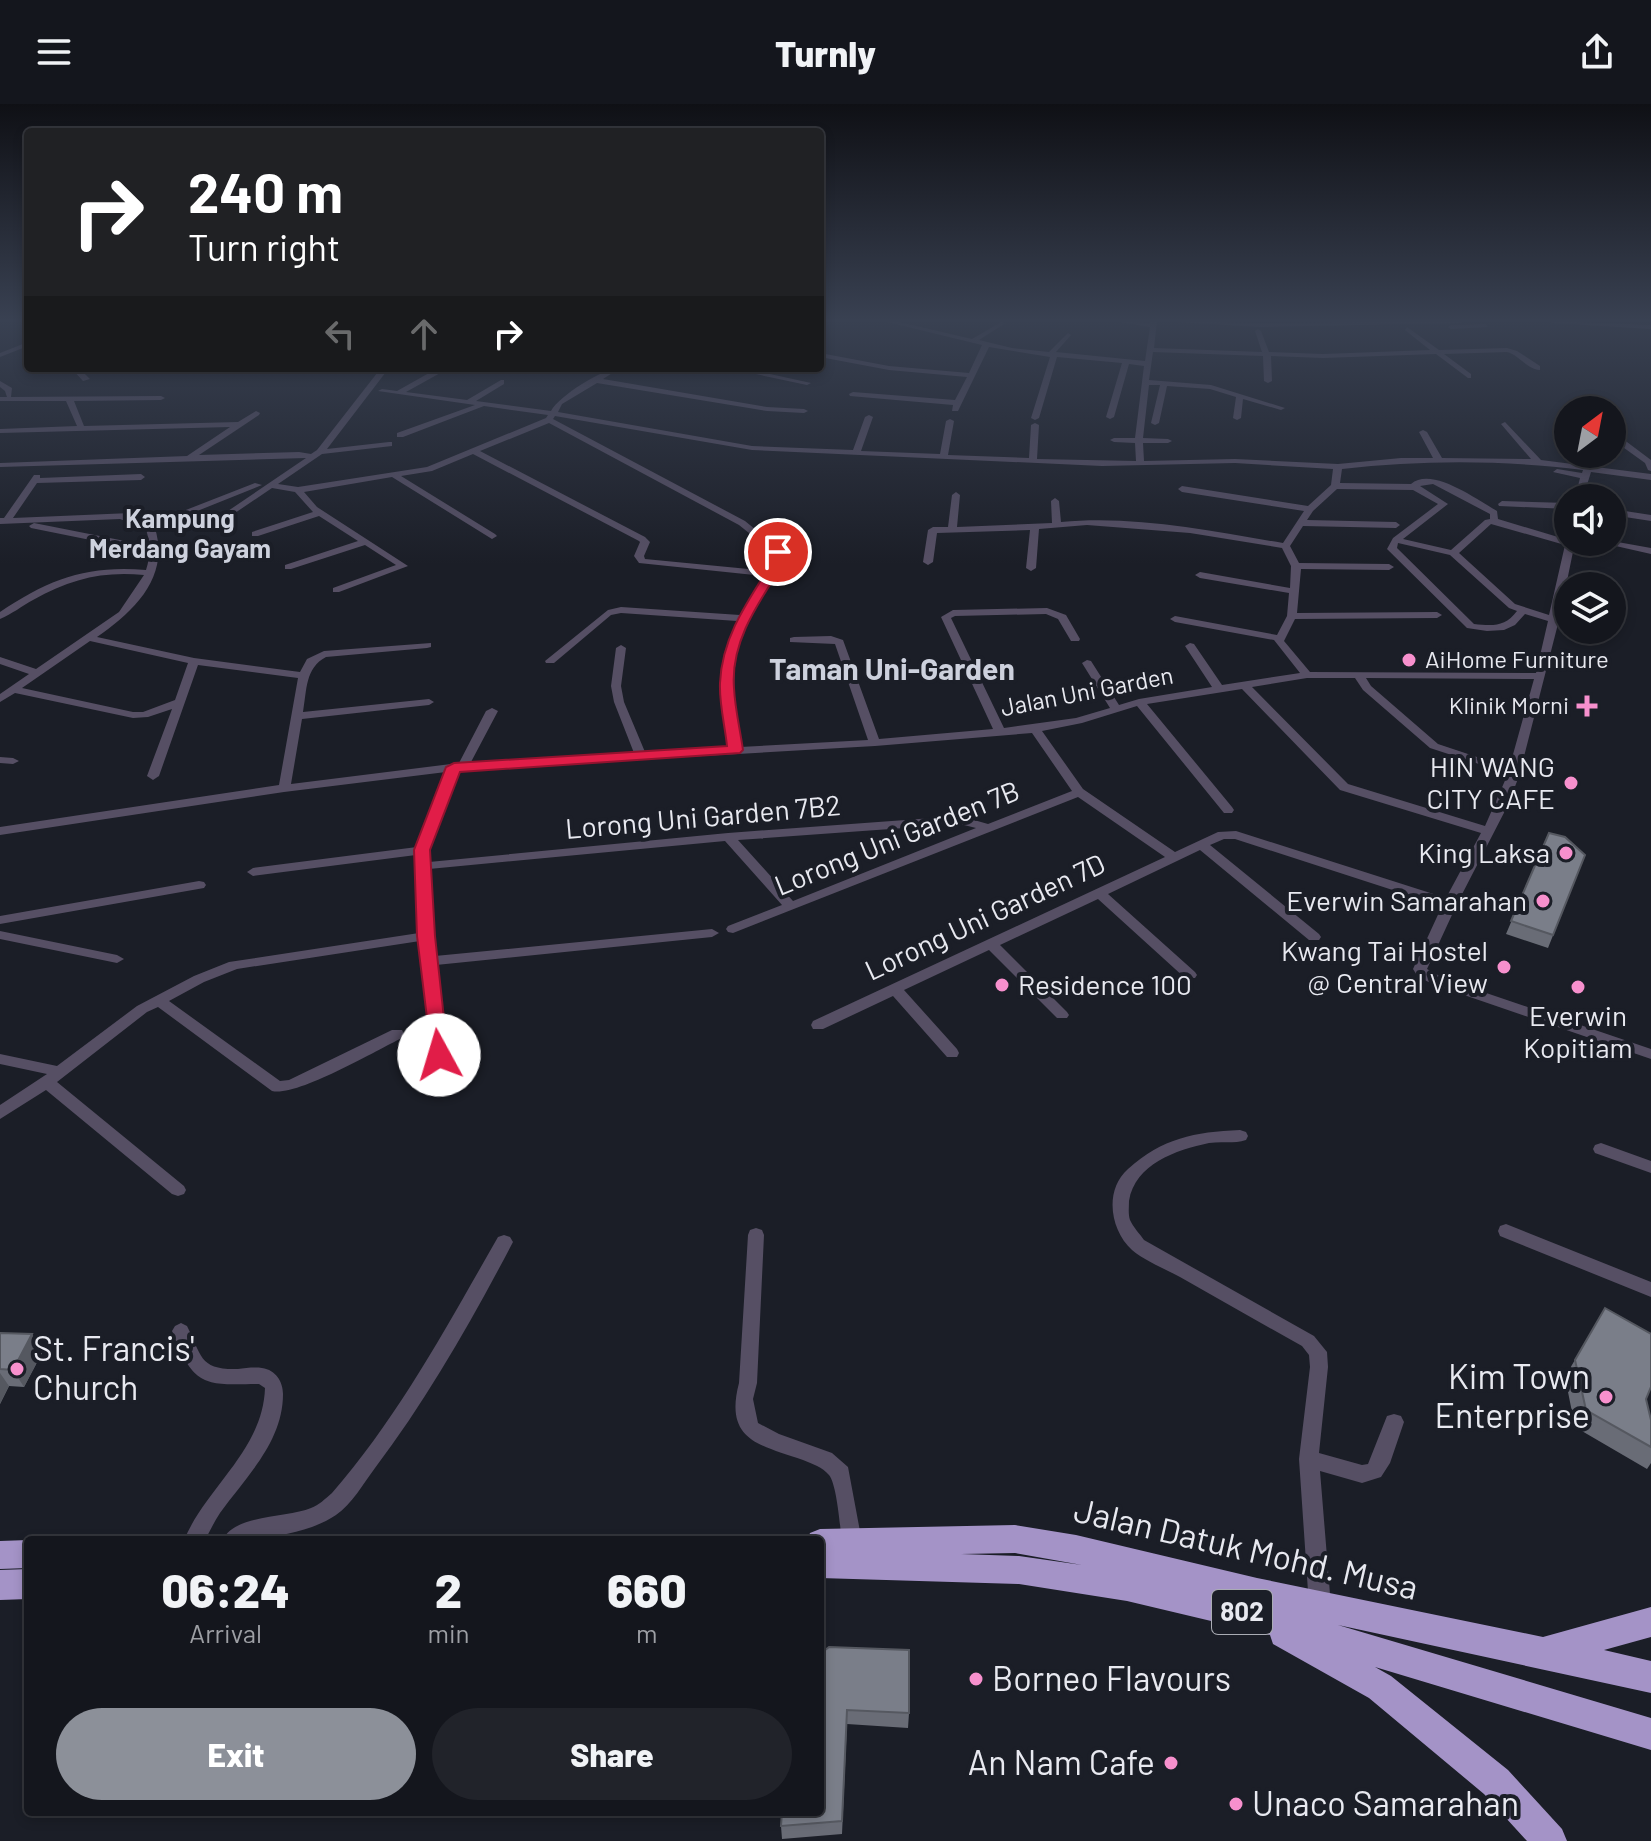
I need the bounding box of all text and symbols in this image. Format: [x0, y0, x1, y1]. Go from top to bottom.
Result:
icon: menu [32, 30, 76, 74]
icon: share [1575, 30, 1619, 74]
text: Turnly [775, 31, 876, 74]
text: 240 m [188, 157, 343, 224]
icon: right [56, 160, 160, 264]
text: Turn right [188, 225, 340, 268]
icon: left [318, 312, 362, 356]
icon: ahead [402, 312, 446, 356]
icon: right [486, 312, 530, 356]
north arrow [1554, 396, 1626, 468]
map controls [1554, 396, 1626, 644]
button: sound [1554, 484, 1626, 556]
district label: Kampung Merdang Gayam [89, 502, 271, 563]
pin [744, 518, 812, 586]
icon: arrive [756, 530, 800, 574]
button: layers [1554, 572, 1626, 644]
place label: AiHome Furniture [1425, 644, 1609, 673]
district label: Taman Uni-Garden [769, 650, 1015, 686]
marker: AiHome Furniture [1400, 651, 1418, 669]
street label: Jalan Uni Garden [998, 660, 1176, 721]
place label: Klinik Morni [1449, 690, 1569, 719]
marker: Klinik Morni [1576, 695, 1598, 717]
place label: HIN WANG CITY CAFE [1427, 749, 1555, 815]
street label: Lorong Uni Garden 7B [769, 772, 1024, 902]
marker: HIN WANG CITY CAFE [1562, 774, 1580, 792]
street label: Lorong Uni Garden 7B2 [564, 787, 842, 845]
place label: King Laksa [1418, 835, 1550, 869]
marker: King Laksa [1557, 844, 1575, 862]
street label: Lorong Uni Garden 7D [859, 846, 1110, 987]
place label: Everwin Samarahan [1286, 883, 1527, 917]
marker: Everwin Samarahan [1534, 892, 1552, 910]
place label: Kwang Tai Hostel @ Central View [1281, 933, 1488, 999]
marker: Kwang Tai Hostel @ Central View [1495, 958, 1513, 976]
place label: Residence 100 [1018, 967, 1192, 1001]
marker: Residence 100 [993, 976, 1011, 994]
marker: Everwin Kopitiam [1569, 978, 1587, 996]
place label: Everwin Kopitiam [1523, 998, 1633, 1064]
position arrow [397, 1013, 481, 1097]
place label: St. Francis' Church [33, 1327, 194, 1407]
place label: Kim Town Enterprise [1434, 1355, 1590, 1435]
marker: St. Francis' Church [8, 1360, 26, 1378]
marker: Kim Town Enterprise [1597, 1388, 1615, 1406]
street label: Jalan Datuk Mohd. Musa [1070, 1488, 1422, 1607]
text: 06:24 [161, 1560, 290, 1618]
text: 2 [435, 1560, 462, 1618]
text: 660 [607, 1560, 687, 1618]
road number: 802 [1212, 1590, 1272, 1634]
text: Arrival [189, 1617, 262, 1648]
text: min [427, 1617, 470, 1648]
text: m [636, 1617, 658, 1648]
place label: Borneo Flavours [992, 1657, 1231, 1698]
marker: Borneo Flavours [967, 1670, 985, 1688]
button: Exit [56, 1708, 416, 1800]
button: Share [432, 1708, 792, 1800]
place label: An Nam Cafe [968, 1741, 1155, 1782]
marker: An Nam Cafe [1162, 1754, 1180, 1772]
place label: Unaco Samarahan [1252, 1782, 1519, 1823]
marker: Unaco Samarahan [1227, 1795, 1245, 1813]

